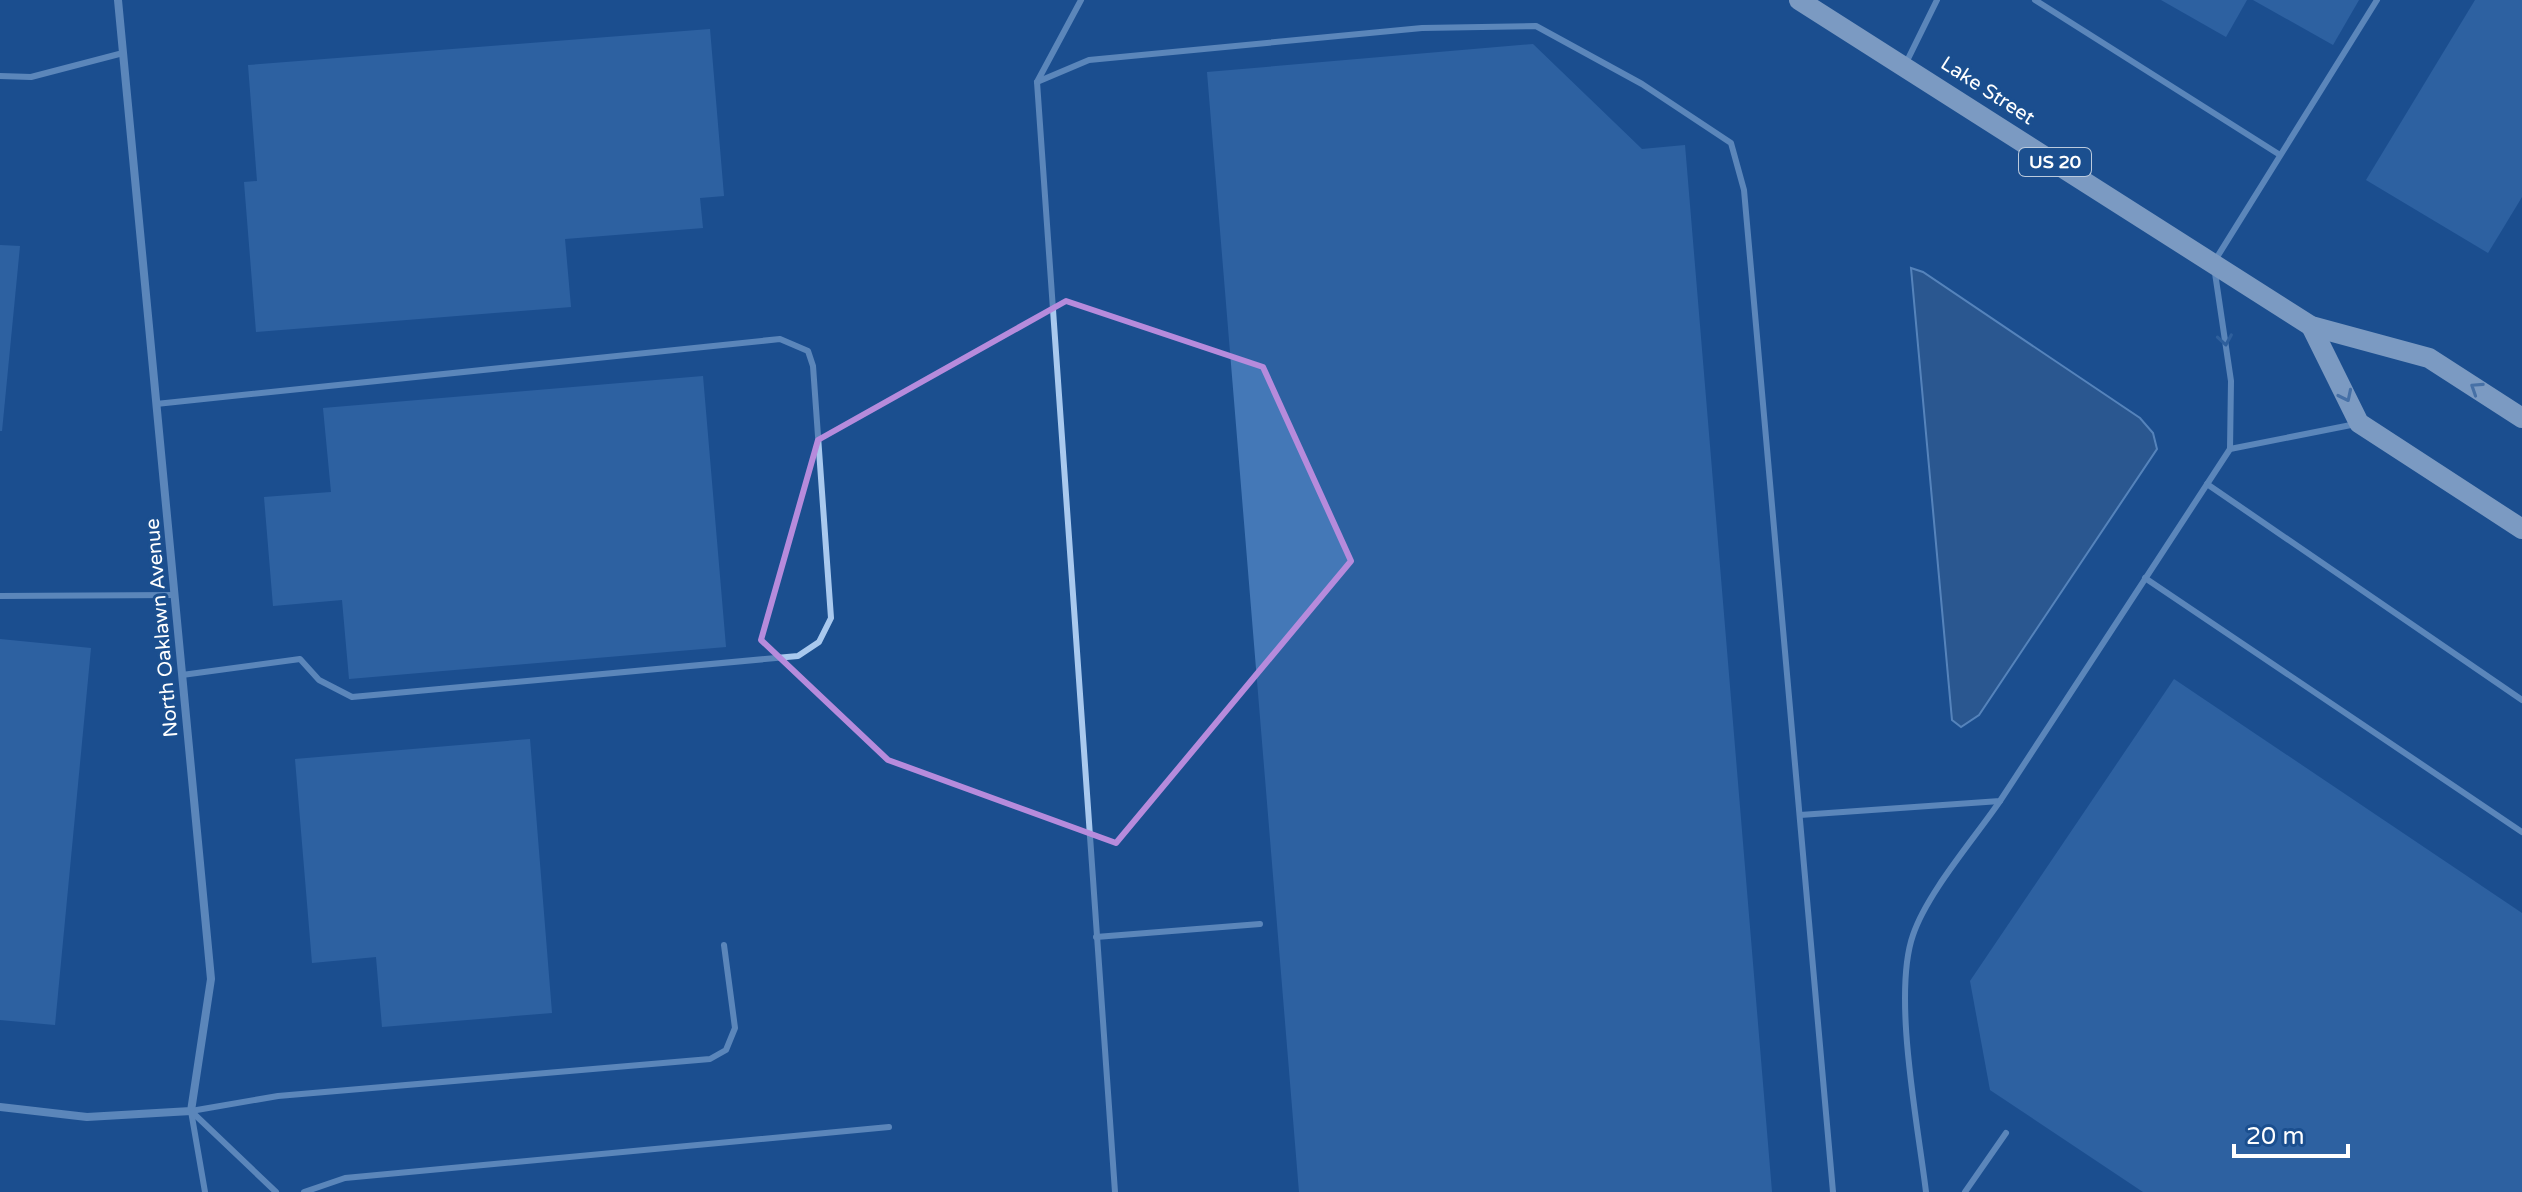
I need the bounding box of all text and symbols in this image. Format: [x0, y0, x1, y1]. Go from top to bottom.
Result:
street label: Lake Street [1936, 52, 2039, 130]
road number: US 20 [2019, 148, 2091, 176]
one-way arrow [2216, 334, 2233, 347]
one-way arrow [2470, 383, 2484, 398]
one-way arrow [2336, 387, 2351, 402]
street label: North Oaklawn Avenue [140, 517, 184, 738]
scale bar [2234, 1108, 2348, 1158]
text: 20 m [2246, 1122, 2304, 1151]

